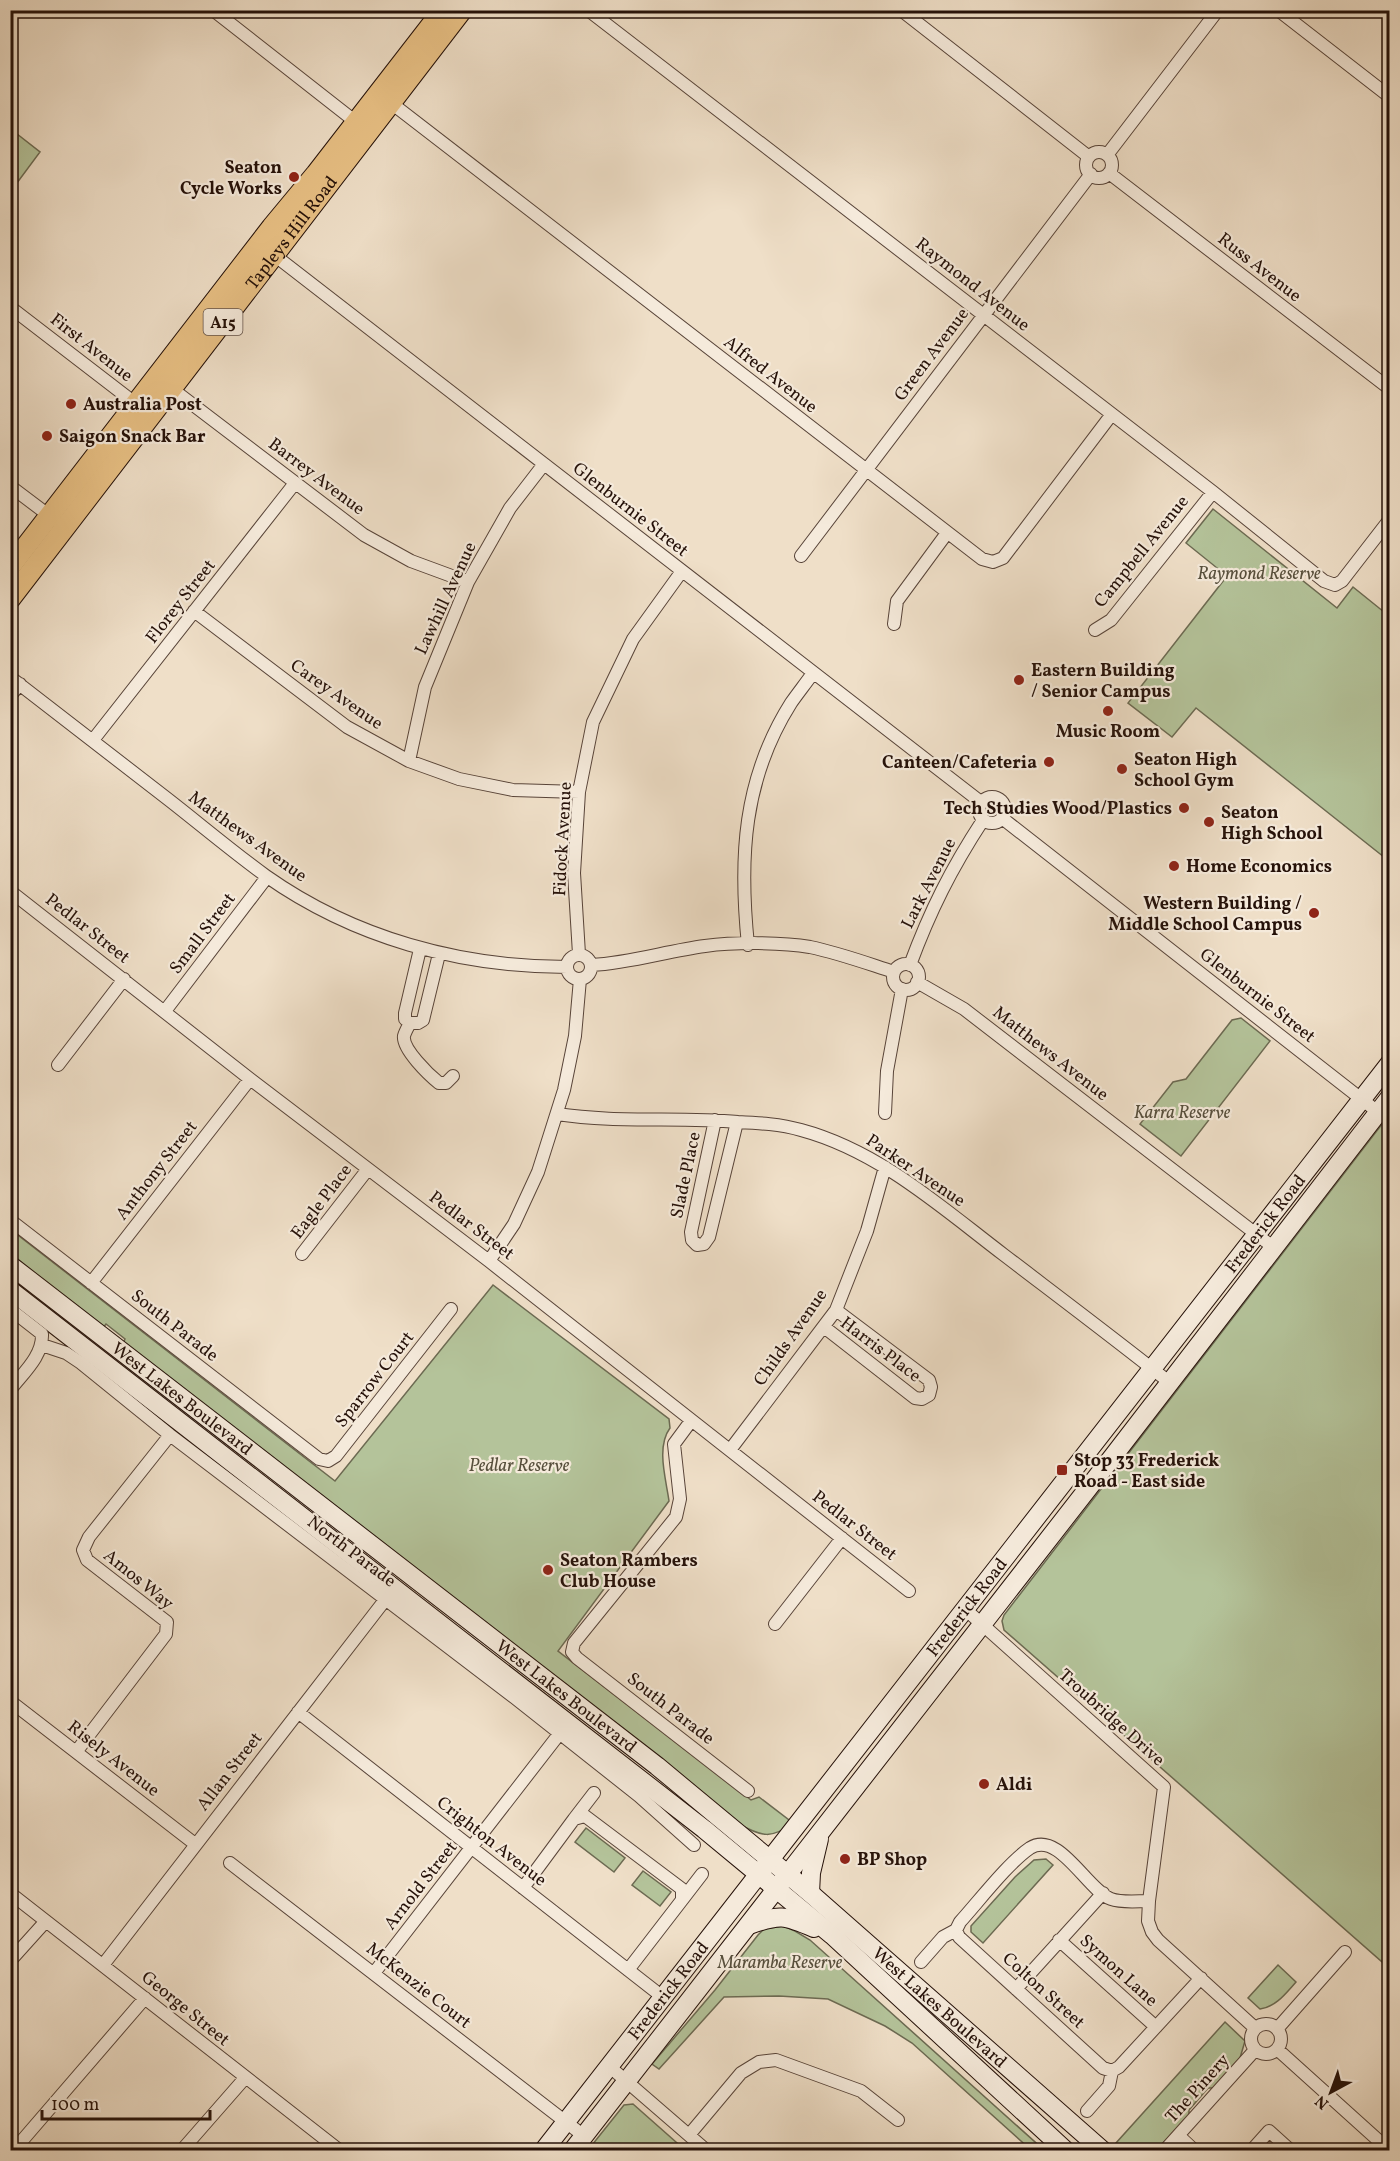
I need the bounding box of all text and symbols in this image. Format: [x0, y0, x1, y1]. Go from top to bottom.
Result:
place label: Seaton Cycle Works [180, 156, 282, 202]
marker: Seaton Cycle Works [287, 170, 301, 184]
street label: Tapleys Hill Road [241, 171, 344, 296]
street label: Russ Avenue [1212, 227, 1306, 309]
street label: Raymond Avenue [909, 232, 1035, 338]
street label: Green Avenue [889, 303, 976, 407]
street label: First Avenue [44, 308, 138, 389]
road number: A15 [204, 309, 242, 335]
street label: Alfred Avenue [718, 331, 822, 420]
place label: Australia Post [83, 393, 202, 418]
marker: Australia Post [64, 397, 78, 411]
place label: Saigon Snack Bar [59, 425, 206, 450]
marker: Saigon Snack Bar [40, 429, 54, 443]
street label: Barrey Avenue [263, 433, 370, 522]
street label: Glenburnie Street [567, 457, 693, 563]
street label: Campbell Avenue [1089, 490, 1195, 614]
street label: Lawhill Avenue [409, 538, 483, 659]
street label: Florey Street [140, 554, 222, 649]
park label: Raymond Reserve [1197, 562, 1321, 587]
street label: Carey Avenue [285, 654, 388, 737]
place label: Eastern Building / Senior Campus [1031, 659, 1175, 705]
marker: Eastern Building / Senior Campus [1012, 673, 1026, 687]
marker: Music Room [1101, 704, 1115, 718]
place label: Music Room [1056, 720, 1160, 745]
place label: Seaton High School Gym [1134, 748, 1237, 794]
place label: Canteen/Cafeteria [882, 751, 1037, 776]
marker: Canteen/Cafeteria [1042, 755, 1056, 769]
marker: Seaton High School Gym [1115, 762, 1129, 776]
street label: Fidock Avenue [548, 781, 579, 897]
street label: Matthews Avenue [183, 786, 312, 889]
place label: Tech Studies Wood/Plastics [943, 797, 1172, 822]
marker: Tech Studies Wood/Plastics [1177, 801, 1191, 815]
place label: Seaton High School [1221, 801, 1323, 847]
marker: Seaton High School [1202, 815, 1216, 829]
street label: Lark Avenue [896, 834, 963, 933]
place label: Home Economics [1186, 855, 1332, 880]
marker: Home Economics [1167, 859, 1181, 873]
street label: Pedlar Street [39, 888, 135, 970]
street label: Small Street [164, 888, 242, 980]
place label: Western Building / Middle School Campus [1108, 892, 1302, 938]
marker: Western Building / Middle School Campus [1307, 906, 1321, 920]
street label: Glenburnie Street [1194, 943, 1320, 1049]
street label: Matthews Avenue [987, 1001, 1113, 1107]
park label: Karra Reserve [1134, 1101, 1231, 1126]
street label: Anthony Street [110, 1116, 204, 1226]
street label: Parker Avenue [860, 1129, 970, 1214]
street label: Slade Place [665, 1130, 708, 1221]
street label: Eagle Place [286, 1159, 359, 1245]
street label: Frederick Road [1220, 1170, 1313, 1279]
street label: Pedlar Street [423, 1186, 519, 1267]
street label: South Parade [125, 1284, 223, 1368]
street label: Childs Avenue [748, 1284, 834, 1392]
street label: Harris Place [834, 1311, 926, 1389]
street label: Sparrow Court [330, 1327, 421, 1433]
street label: West Lakes Boulevard [106, 1337, 257, 1462]
place label: Stop 33 Frederick Road - East side [1074, 1449, 1219, 1495]
park label: Pedlar Reserve [469, 1454, 570, 1479]
marker: Stop 33 Frederick Road - East side [1055, 1463, 1069, 1477]
street label: Pedlar Street [806, 1485, 902, 1567]
street label: North Parade [301, 1510, 401, 1594]
street label: Amos Way [98, 1544, 179, 1616]
place label: Seaton Rambers Club House [560, 1549, 698, 1595]
street label: Frederick Road [921, 1553, 1014, 1663]
marker: Seaton Rambers Club House [541, 1563, 555, 1577]
street label: West Lakes Boulevard [490, 1635, 641, 1760]
street label: Troubridge Drive [1052, 1664, 1170, 1773]
street label: South Parade [621, 1667, 719, 1751]
street label: Risely Avenue [62, 1715, 165, 1803]
street label: Allan Street [191, 1727, 269, 1817]
place label: Aldi [996, 1773, 1032, 1798]
marker: Aldi [977, 1777, 991, 1791]
street label: Crighton Avenue [431, 1791, 551, 1893]
street label: Arnold Street [378, 1836, 464, 1936]
place label: BP Shop [857, 1848, 927, 1873]
marker: BP Shop [838, 1852, 852, 1866]
street label: Symon Lane [1073, 1929, 1163, 2013]
street label: McKenzie Court [360, 1937, 476, 2035]
street label: Frederick Road [623, 1937, 716, 2046]
street label: West Lakes Boulevard [866, 1942, 1012, 2075]
street label: Colton Street [996, 1947, 1090, 2035]
park label: Maramba Reserve [717, 1951, 843, 1976]
street label: George Street [135, 1966, 235, 2053]
street label: The Pinery [1160, 2049, 1236, 2129]
north arrow [1301, 2062, 1361, 2122]
scale bar [42, 2083, 210, 2121]
text: N [1311, 2089, 1334, 2114]
text: 100 m [51, 2093, 100, 2118]

